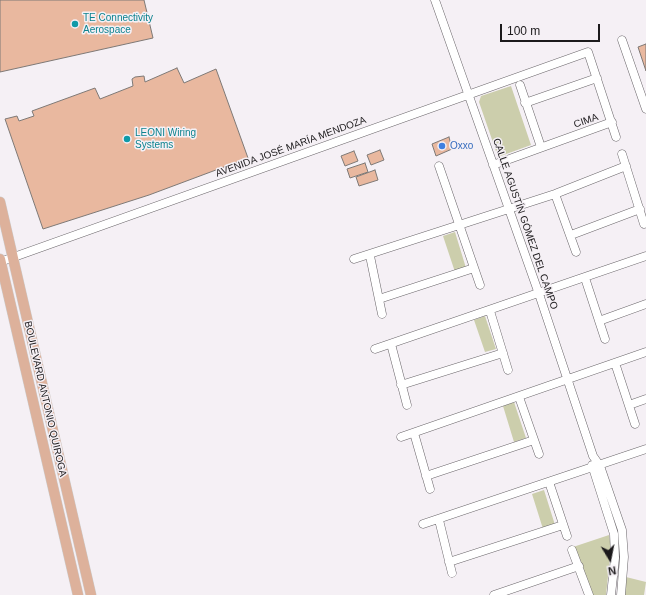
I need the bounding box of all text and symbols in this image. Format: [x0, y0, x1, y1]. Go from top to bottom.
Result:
place label: TE Connectivity Aerospace [83, 12, 153, 36]
scale bar [502, 16, 602, 42]
marker: TE Connectivity Aerospace [70, 19, 80, 29]
text: 100 m [507, 24, 540, 38]
street label: CIMA [572, 111, 600, 131]
street label: AVENIDA JOSÉ MARÍA MENDOZA [214, 114, 368, 180]
place label: LEONI Wiring Systems [135, 127, 196, 150]
marker: LEONI Wiring Systems [122, 134, 132, 144]
street label: CALLE AGUSTÍN GÓMEZ DEL CAMPO [490, 137, 560, 311]
place label: Oxxo [450, 140, 473, 152]
marker: Oxxo [437, 141, 447, 151]
street label: BOULEVARD ANTONIO QUIROGA [21, 320, 69, 478]
north arrow [590, 539, 630, 579]
text: N [607, 564, 617, 577]

